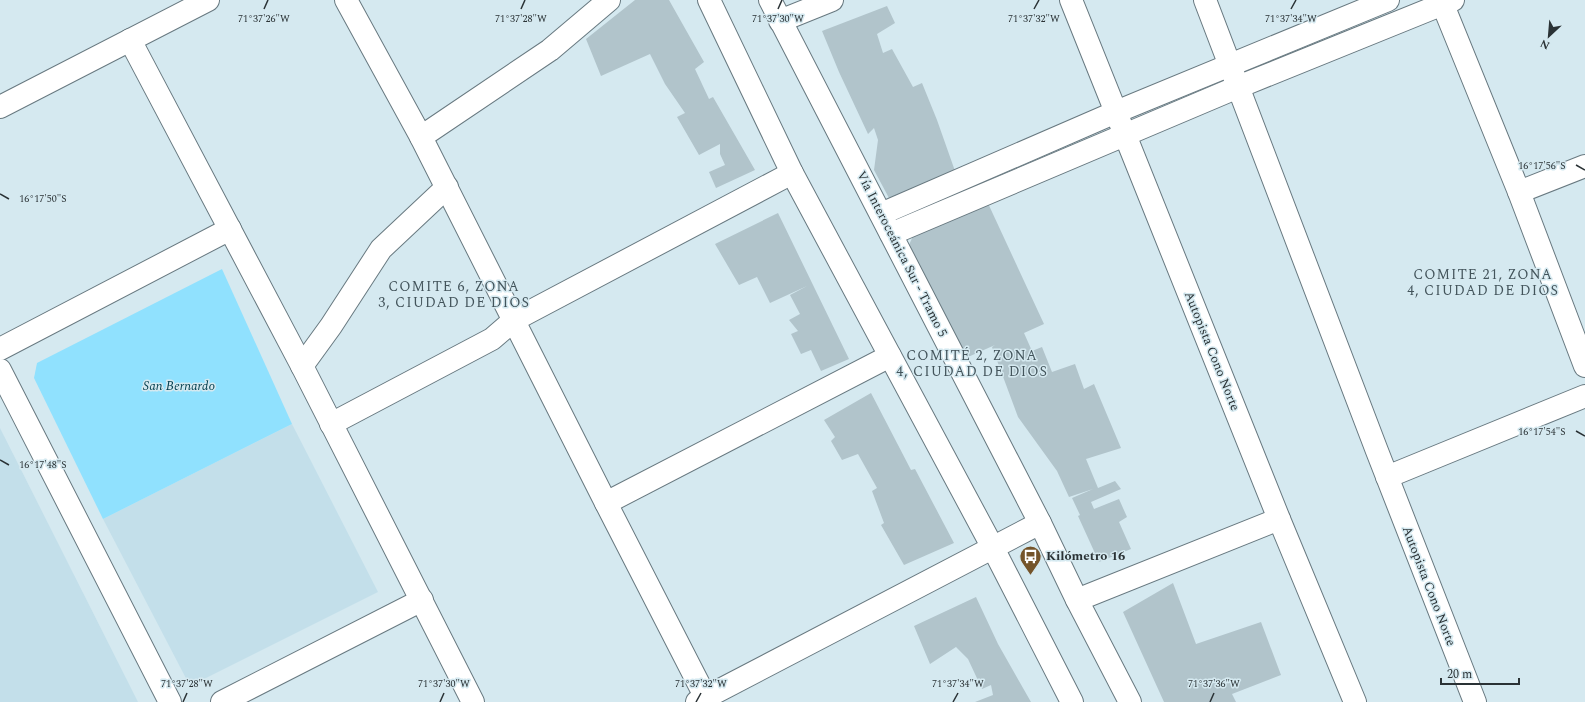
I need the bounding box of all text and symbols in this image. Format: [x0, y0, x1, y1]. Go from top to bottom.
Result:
text: 71°37'26"W [238, 11, 290, 27]
text: 71°37'28"W [495, 11, 547, 27]
text: 71°37'30"W [752, 11, 804, 27]
text: 71°37'32"W [1008, 11, 1060, 27]
text: 71°37'34"W [1265, 11, 1317, 27]
north arrow [1529, 16, 1569, 56]
text: N [1537, 35, 1553, 54]
text: 16°17'56"S [1518, 158, 1566, 174]
street label: Vía Interoceánica Sur - Tramo 5 [851, 167, 953, 341]
text: 16°17'50"S [19, 191, 67, 207]
district label: COMITE 21, ZONA 4, CIUDAD DE DIOS [1407, 264, 1559, 301]
district label: COMITE 6, ZONA 3, CIUDAD DE DIOS [378, 276, 530, 313]
street label: Autopista Cono Norte [1179, 288, 1245, 414]
district label: COMITÉ 2, ZONA 4, CIUDAD DE DIOS [896, 345, 1048, 382]
park label: San Bernardo [143, 376, 215, 396]
text: 16°17'54"S [1518, 424, 1566, 440]
text: 16°17'48"S [19, 457, 67, 473]
street label: Autopista Cono Norte [1397, 523, 1461, 649]
bus stop icon: Kilómetro 16 [1017, 543, 1043, 576]
place label: Kilómetro 16 [1046, 546, 1125, 566]
scale bar [1441, 660, 1519, 686]
text: 20 m [1447, 665, 1472, 684]
text: 71°37'28"W [161, 676, 213, 692]
text: 71°37'30"W [418, 676, 470, 692]
text: 71°37'32"W [675, 676, 727, 692]
text: 71°37'34"W [932, 676, 984, 692]
text: 71°37'36"W [1188, 676, 1240, 692]

